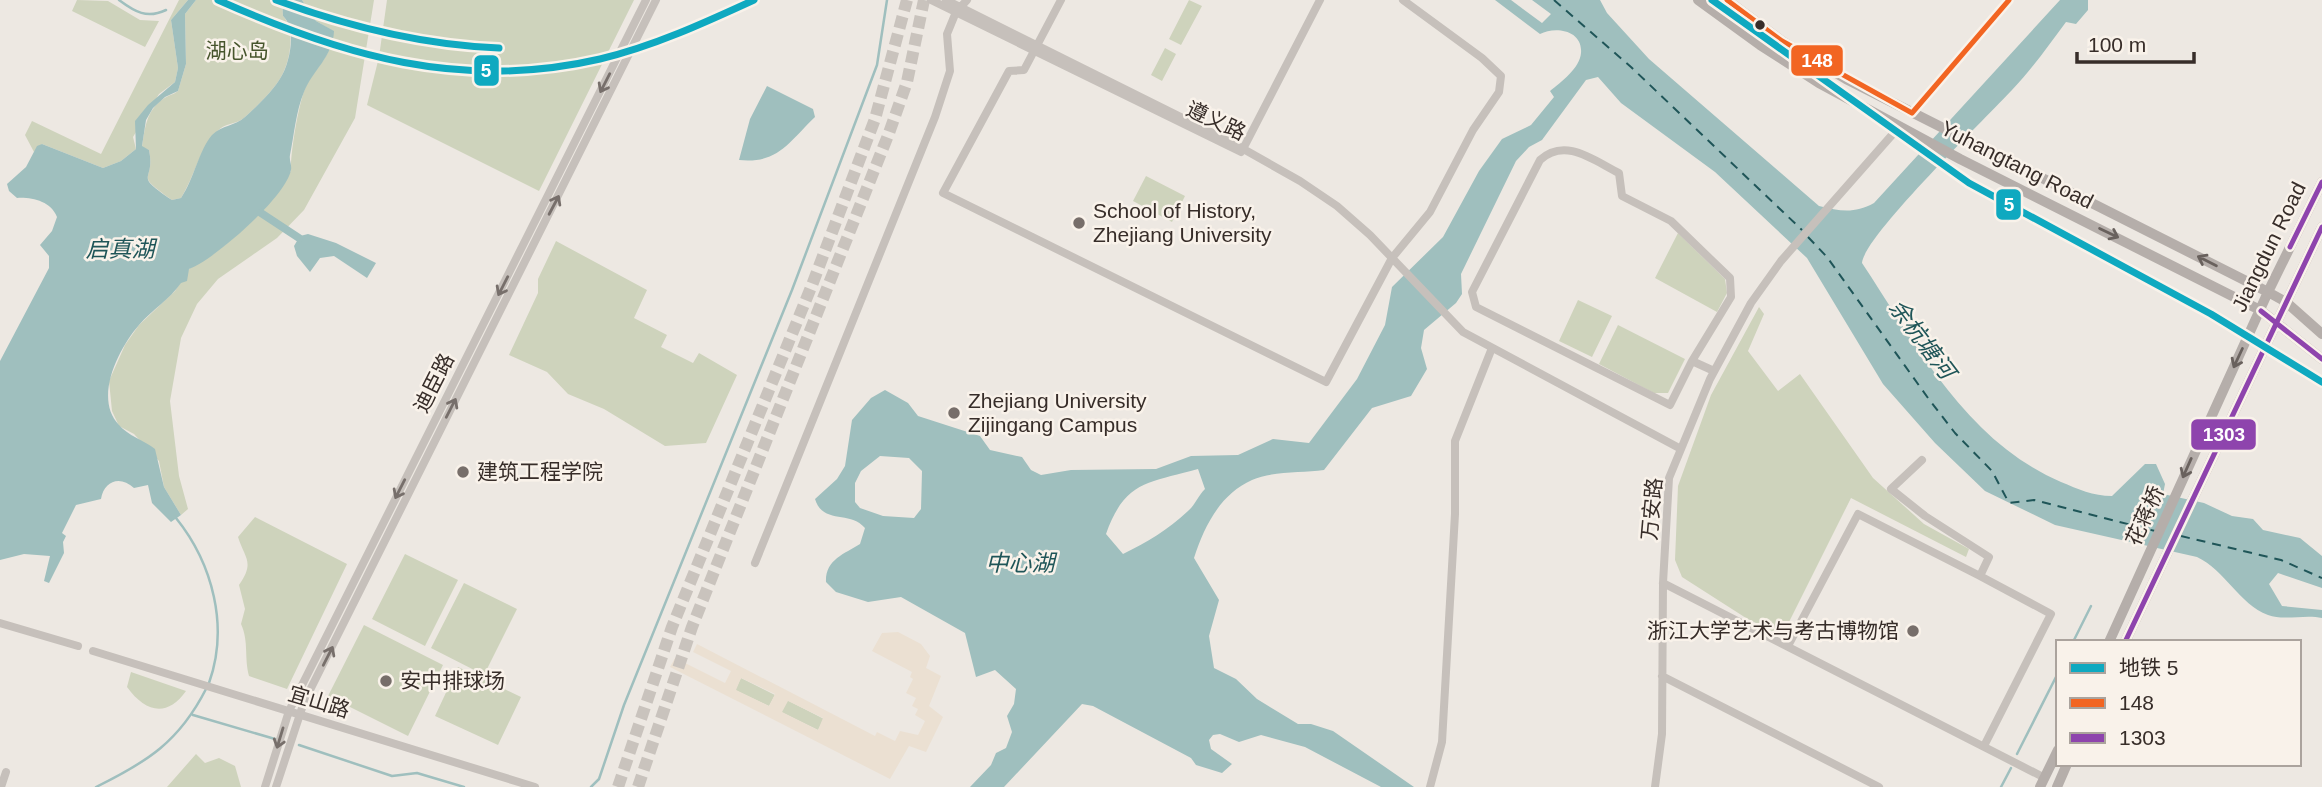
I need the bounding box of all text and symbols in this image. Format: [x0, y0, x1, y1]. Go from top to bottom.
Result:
unlabelled marker [1753, 18, 1767, 32]
scale bar [2077, 21, 2194, 65]
text: 100 m [2088, 33, 2146, 56]
park label: 湖心岛 [206, 39, 269, 62]
line badge: 148 [1790, 44, 1844, 77]
text: 148 [1801, 50, 1833, 71]
line badge: 5 [473, 54, 500, 87]
text: 5 [481, 60, 492, 81]
one-way arrow [597, 72, 611, 93]
street label: 遵义路 [1183, 97, 1250, 144]
street label: Yuhangtang Road [1937, 116, 2097, 213]
street label: Jiangdun Road [2227, 178, 2310, 315]
line badge: 5 [1995, 188, 2022, 221]
text: 5 [2004, 194, 2015, 215]
one-way arrow [547, 196, 561, 216]
place label: School of History, Zhejiang University [1093, 199, 1272, 246]
marker: School of History, Zhejiang University [1071, 215, 1087, 231]
one-way arrow [2098, 226, 2119, 240]
water label: 启真湖 [86, 236, 158, 262]
one-way arrow [2197, 254, 2218, 268]
one-way arrow [495, 275, 509, 296]
water label: 余杭塘河 [1884, 294, 1962, 387]
one-way arrow [2230, 347, 2244, 368]
street label: 迪臣路 [409, 349, 458, 416]
place label: Zhejiang University Zijingang Campus [968, 389, 1147, 436]
one-way arrow [445, 398, 459, 419]
marker: Zhejiang University Zijingang Campus [946, 405, 962, 421]
line badge: 1303 [2190, 418, 2257, 451]
text: 1303 [2203, 424, 2245, 445]
one-way arrow [2180, 457, 2193, 478]
place label: 建筑工程学院 [477, 460, 603, 483]
marker: 建筑工程学院 [455, 464, 471, 480]
street label: 万安路 [1637, 477, 1666, 541]
one-way arrow [393, 478, 407, 499]
street label: 花蒋桥 [2121, 482, 2168, 549]
water label: 中心湖 [986, 550, 1058, 576]
place label: 浙江大学艺术与考古博物馆 [1647, 619, 1899, 642]
marker: 浙江大学艺术与考古博物馆 [1905, 623, 1921, 639]
legend [2056, 640, 2301, 766]
one-way arrow [321, 646, 335, 667]
text: 地铁 5 [2119, 656, 2179, 679]
place label: 安中排球场 [400, 669, 505, 692]
marker: 安中排球场 [378, 673, 394, 689]
street label: 宜山路 [286, 681, 353, 722]
text: 148 [2119, 691, 2154, 714]
text: 1303 [2119, 726, 2166, 749]
one-way arrow [273, 727, 286, 749]

